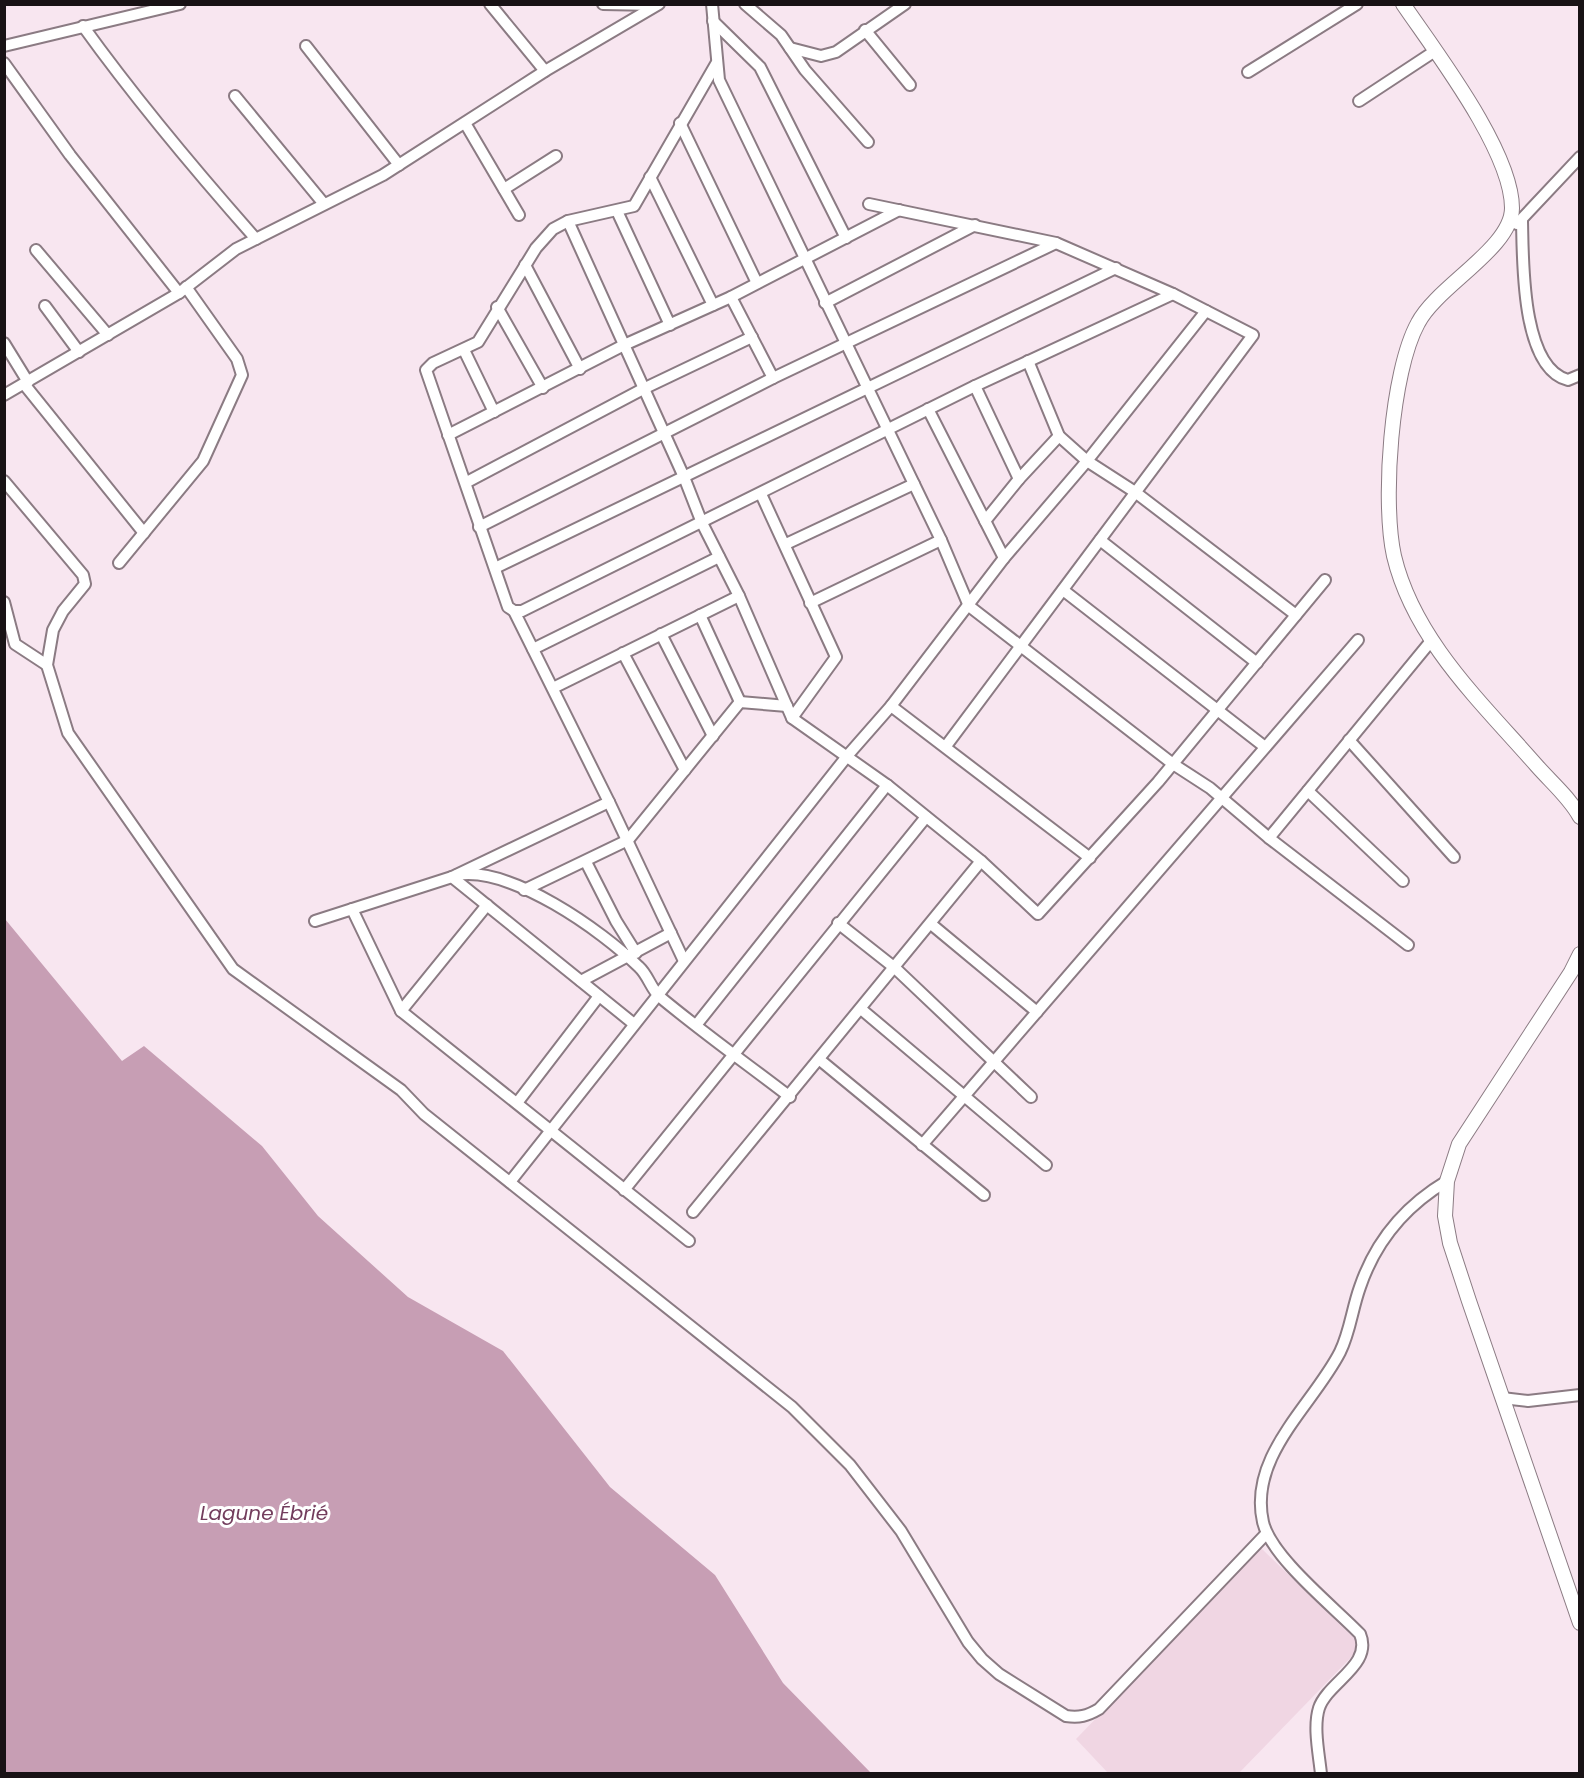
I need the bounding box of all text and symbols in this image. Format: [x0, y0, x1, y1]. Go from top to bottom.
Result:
water label: Lagune Ébrié [200, 1499, 328, 1527]

